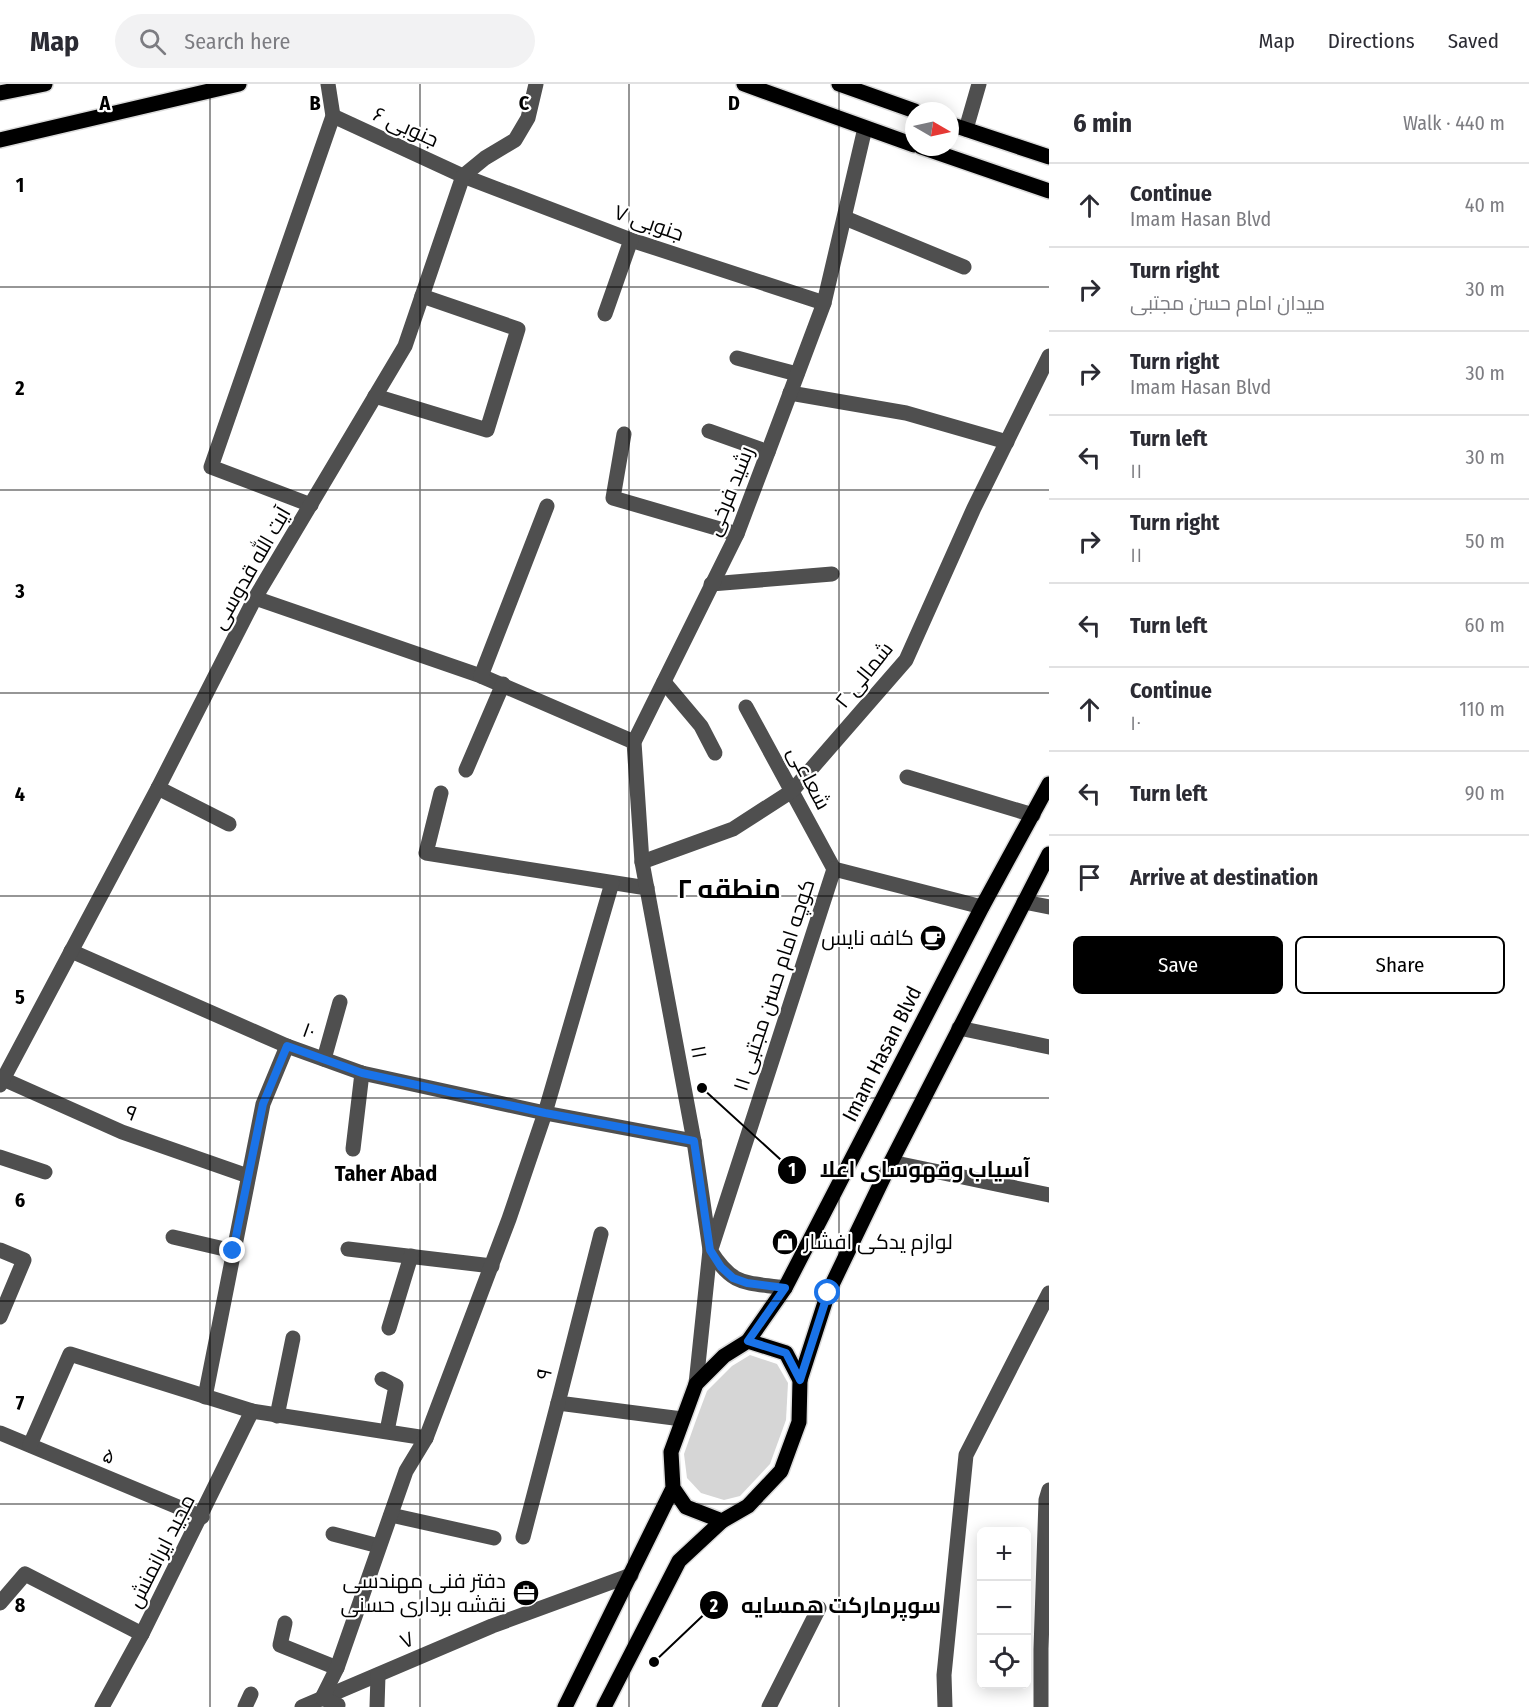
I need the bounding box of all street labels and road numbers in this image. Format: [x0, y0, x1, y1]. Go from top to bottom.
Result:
street label: ۶ جنوبی [369, 101, 443, 153]
street label: ۷ جنوبی [611, 199, 687, 247]
street label: رشید فرخی [700, 442, 760, 540]
street label: آیت الله قدوسی [205, 501, 297, 634]
street label: ۲ شمالی [829, 636, 899, 714]
street label: شعاعی [782, 742, 836, 814]
street label: کوچه امام حسن مجتبی ۱۱ [727, 876, 822, 1095]
street label: Imam Hasan Blvd [837, 982, 927, 1126]
street label: ۱۰ [299, 1017, 319, 1045]
street label: ۱۱ [685, 1043, 713, 1061]
street label: ۹ [121, 1099, 141, 1127]
street label: ۹ [530, 1366, 558, 1382]
street label: ۵ [99, 1442, 119, 1470]
street label: مجید ایرانمنش [121, 1490, 201, 1612]
street label: ۷ [396, 1625, 418, 1655]

